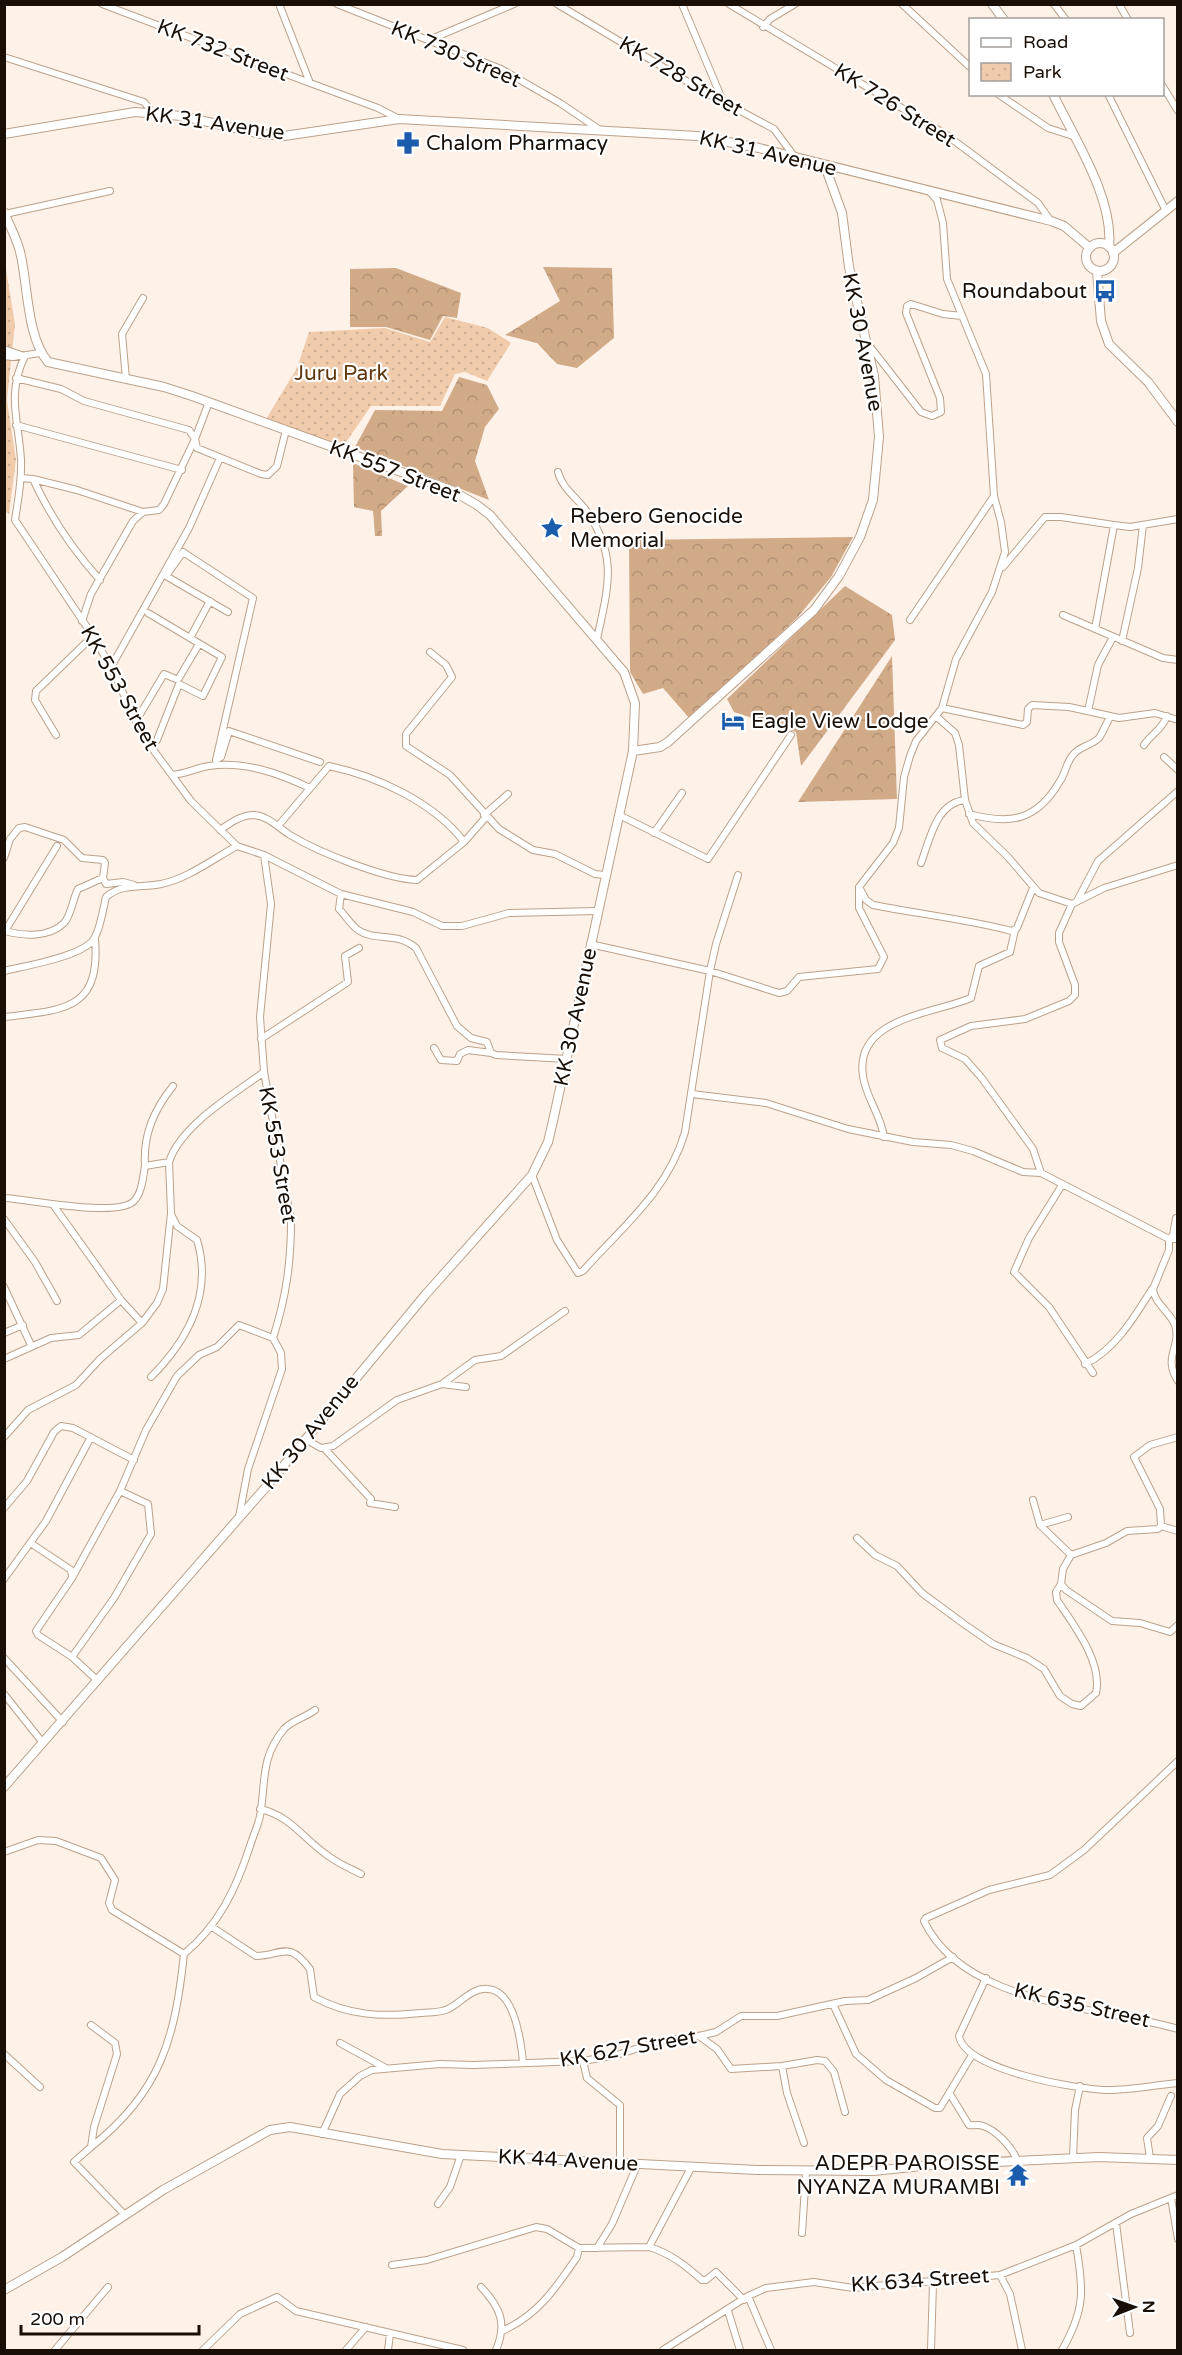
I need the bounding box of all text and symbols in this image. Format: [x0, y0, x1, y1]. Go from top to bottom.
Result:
street label: KK 732 Street [154, 14, 292, 87]
street label: KK 730 Street [387, 16, 525, 93]
legend [969, 18, 1164, 96]
street label: KK 728 Street [614, 31, 747, 122]
text: Road [1023, 31, 1068, 53]
street label: KK 726 Street [829, 58, 960, 153]
text: Park [1023, 61, 1062, 83]
street label: KK 31 Avenue [144, 101, 286, 146]
street label: KK 31 Avenue [697, 125, 839, 182]
pharmacy icon: Chalom Pharmacy [395, 130, 421, 156]
place label: Chalom Pharmacy [426, 131, 608, 156]
street label: KK 30 Avenue [837, 271, 888, 414]
bus stop icon: Roundabout [1092, 278, 1118, 304]
place label: Roundabout [962, 279, 1087, 304]
park label: Juru Park [294, 361, 388, 386]
street label: KK 557 Street [326, 435, 464, 508]
place label: Rebero Genocide Memorial [570, 504, 743, 553]
place icon: Rebero Genocide Memorial [539, 515, 565, 541]
street label: KK 553 Street [75, 622, 164, 755]
hotel icon: Eagle View Lodge [720, 708, 746, 734]
place label: Eagle View Lodge [751, 709, 929, 734]
street label: KK 30 Avenue [549, 946, 602, 1088]
street label: KK 553 Street [253, 1085, 302, 1226]
street label: KK 30 Avenue [256, 1370, 364, 1495]
street label: KK 635 Street [1012, 1978, 1152, 2033]
street label: KK 627 Street [558, 2024, 699, 2073]
street label: KK 44 Avenue [497, 2144, 639, 2177]
place label: ADEPR PAROISSE NYANZA MURAMBI [796, 2151, 1000, 2200]
temple icon: ADEPR PAROISSE NYANZA MURAMBI [1005, 2162, 1031, 2188]
street label: KK 634 Street [850, 2263, 990, 2298]
north arrow [1104, 2277, 1164, 2337]
scale bar [21, 2298, 200, 2336]
text: N [1138, 2300, 1158, 2313]
text: 200 m [30, 2308, 85, 2330]

